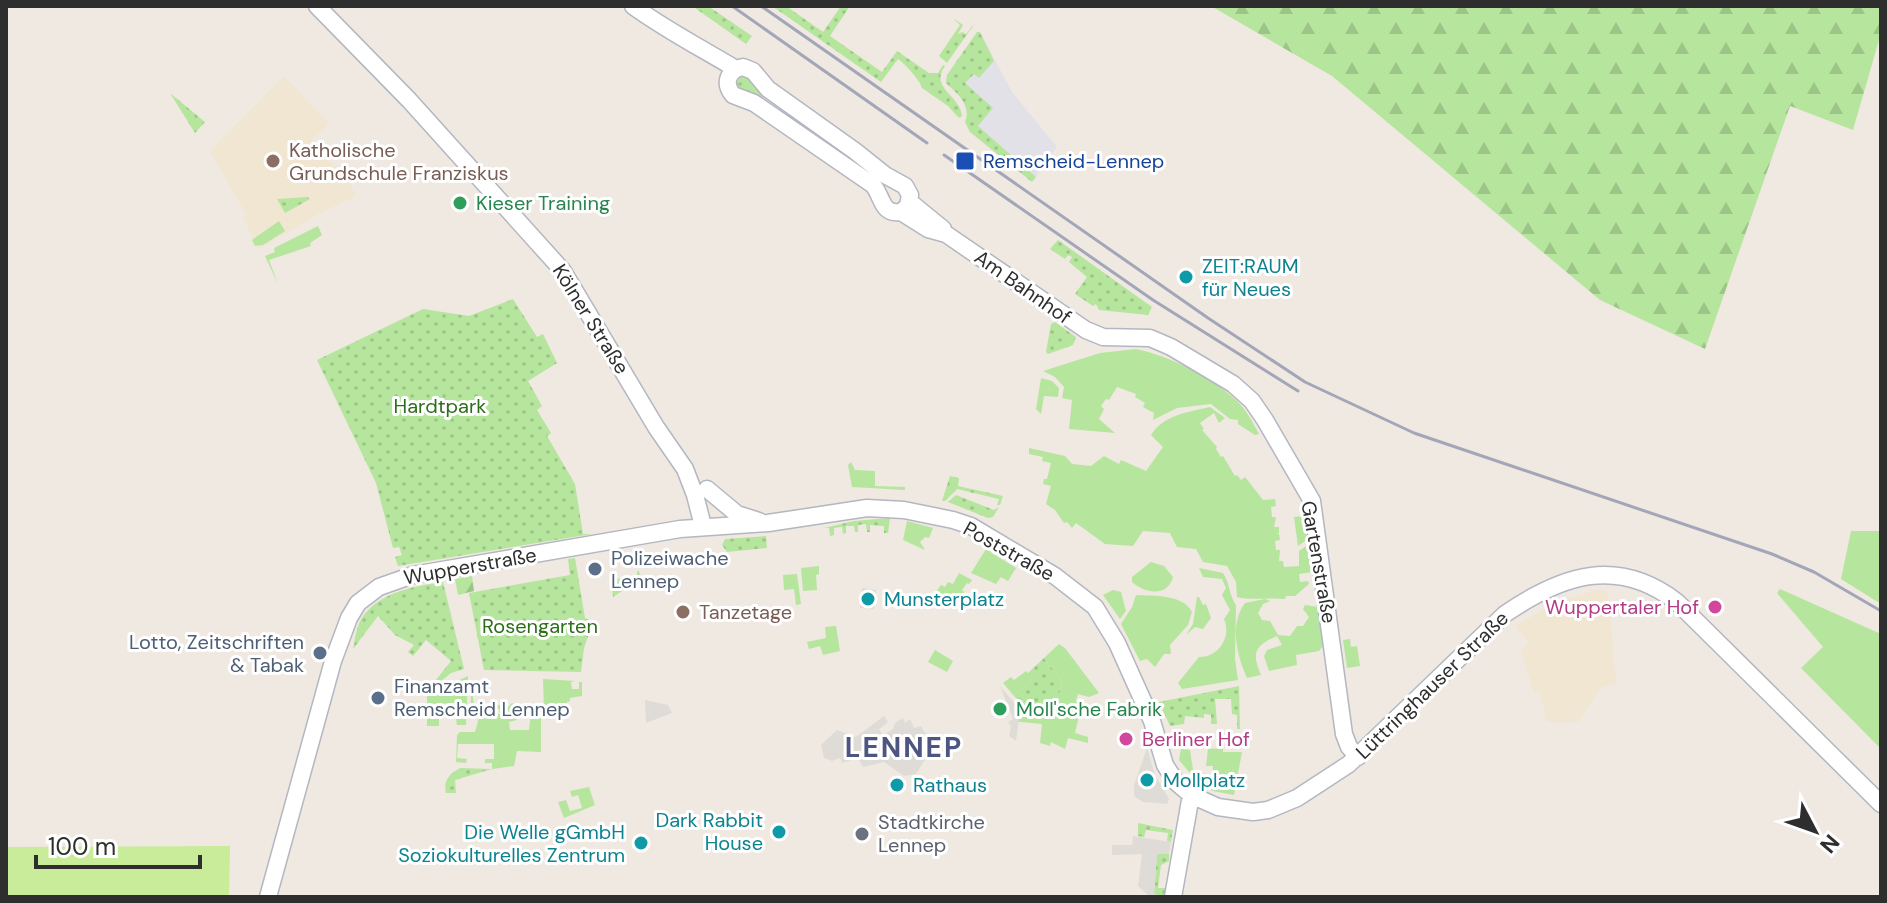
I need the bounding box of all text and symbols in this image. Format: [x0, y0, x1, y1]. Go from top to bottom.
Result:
place label: Katholische Grundschule Franziskus [289, 137, 509, 186]
place label: Remscheid-Lennep [983, 148, 1164, 174]
marker: Remscheid-Lennep [954, 150, 976, 172]
marker: Katholische Grundschule Franziskus [264, 152, 282, 170]
place label: Kieser Training [476, 190, 610, 216]
marker: Kieser Training [451, 194, 469, 212]
street label: Am Bahnhof [969, 244, 1077, 330]
place label: ZEIT:RAUM für Neues [1202, 253, 1299, 302]
street label: Kölner Straße [547, 259, 635, 379]
marker: ZEIT:RAUM für Neues [1177, 268, 1195, 286]
park label: Hardtpark [394, 393, 486, 419]
street label: Gartenstraße [1295, 499, 1343, 625]
street label: Poststraße [959, 515, 1059, 587]
street label: Wupperstraße [402, 542, 538, 590]
place label: Polizeiwache Lennep [611, 545, 729, 594]
marker: Polizeiwache Lennep [586, 560, 604, 578]
place label: Munsterplatz [884, 586, 1004, 612]
marker: Munsterplatz [859, 590, 877, 608]
place label: Wuppertaler Hof [1545, 594, 1699, 620]
marker: Wuppertaler Hof [1706, 598, 1724, 616]
place label: Tanzetage [699, 599, 792, 625]
marker: Tanzetage [674, 603, 692, 621]
street label: Lüttringhauser Straße [1350, 605, 1514, 765]
park label: Rosengarten [482, 613, 598, 639]
place label: Lotto, Zeitschriften & Tabak [129, 629, 304, 678]
marker: Lotto, Zeitschriften & Tabak [311, 644, 329, 662]
place label: Finanzamt Remscheid Lennep [394, 673, 570, 722]
marker: Finanzamt Remscheid Lennep [369, 689, 387, 707]
place label: Moll'sche Fabrik [1016, 696, 1162, 722]
marker: Moll'sche Fabrik [991, 700, 1009, 718]
place label: Berliner Hof [1142, 726, 1250, 752]
district label: LENNEP [845, 729, 963, 766]
marker: Berliner Hof [1117, 730, 1135, 748]
place label: Mollplatz [1163, 767, 1245, 793]
marker: Mollplatz [1138, 771, 1156, 789]
place label: Rathaus [913, 772, 987, 798]
marker: Rathaus [888, 776, 906, 794]
north arrow [1775, 791, 1855, 871]
place label: Dark Rabbit House [655, 807, 763, 856]
place label: Stadtkirche Lennep [878, 809, 985, 858]
scale bar [36, 819, 200, 869]
place label: Die Welle gGmbH Soziokulturelles Zentrum [398, 819, 625, 868]
marker: Dark Rabbit House [770, 823, 788, 841]
marker: Stadtkirche Lennep [853, 825, 871, 843]
text: N [1814, 828, 1846, 859]
text: 100 m [48, 831, 116, 862]
marker: Die Welle gGmbH Soziokulturelles Zentrum [632, 834, 650, 852]

